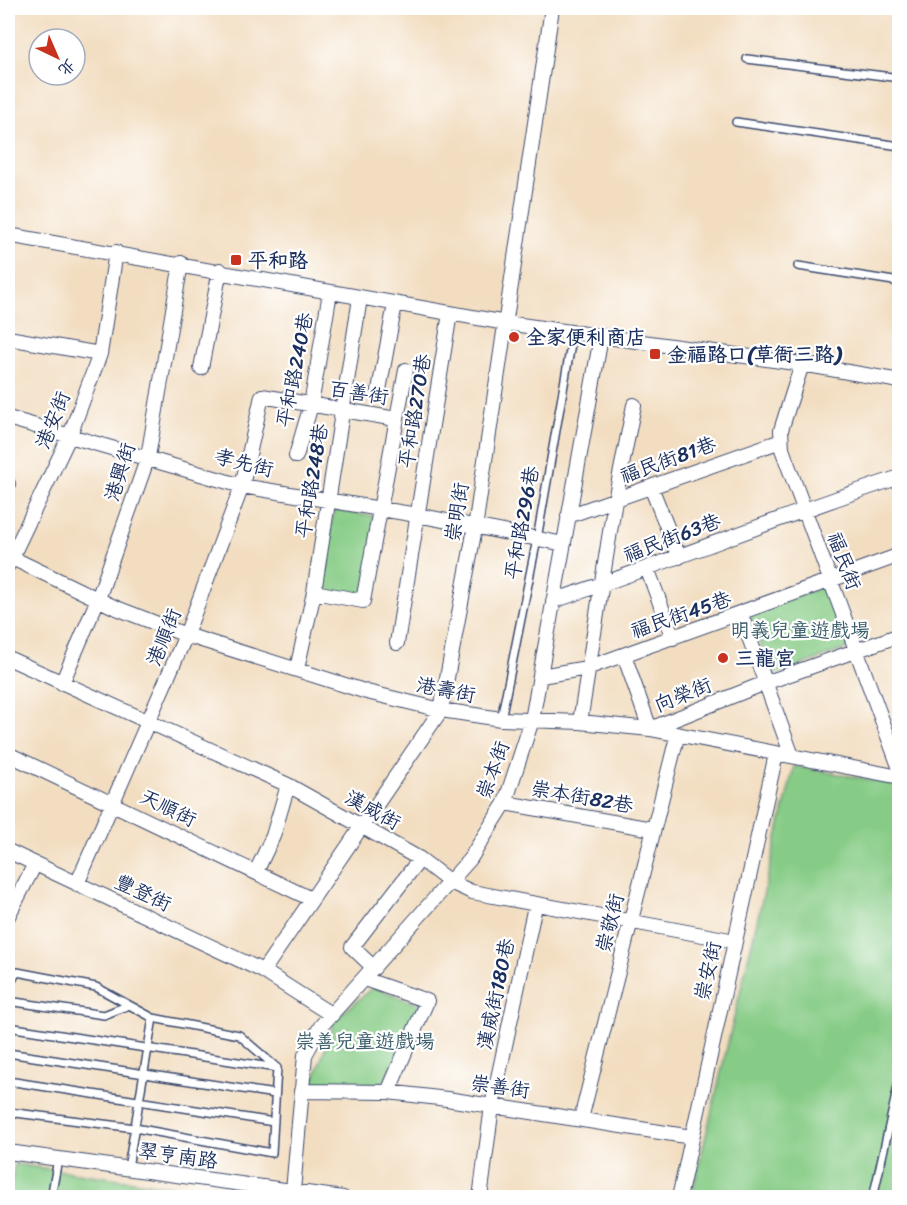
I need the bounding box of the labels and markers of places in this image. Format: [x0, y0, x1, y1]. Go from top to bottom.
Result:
place label: 平和路 [248, 243, 308, 278]
marker: 平和路 [229, 253, 243, 267]
place label: 全家便利商店 [526, 320, 646, 355]
marker: 全家便利商店 [507, 330, 521, 344]
place label: 金福路口(草衙三路) [667, 337, 843, 372]
marker: 金福路口(草衙三路) [648, 347, 662, 361]
place label: 三龍宮 [735, 641, 795, 676]
marker: 三龍宮 [716, 651, 730, 665]

